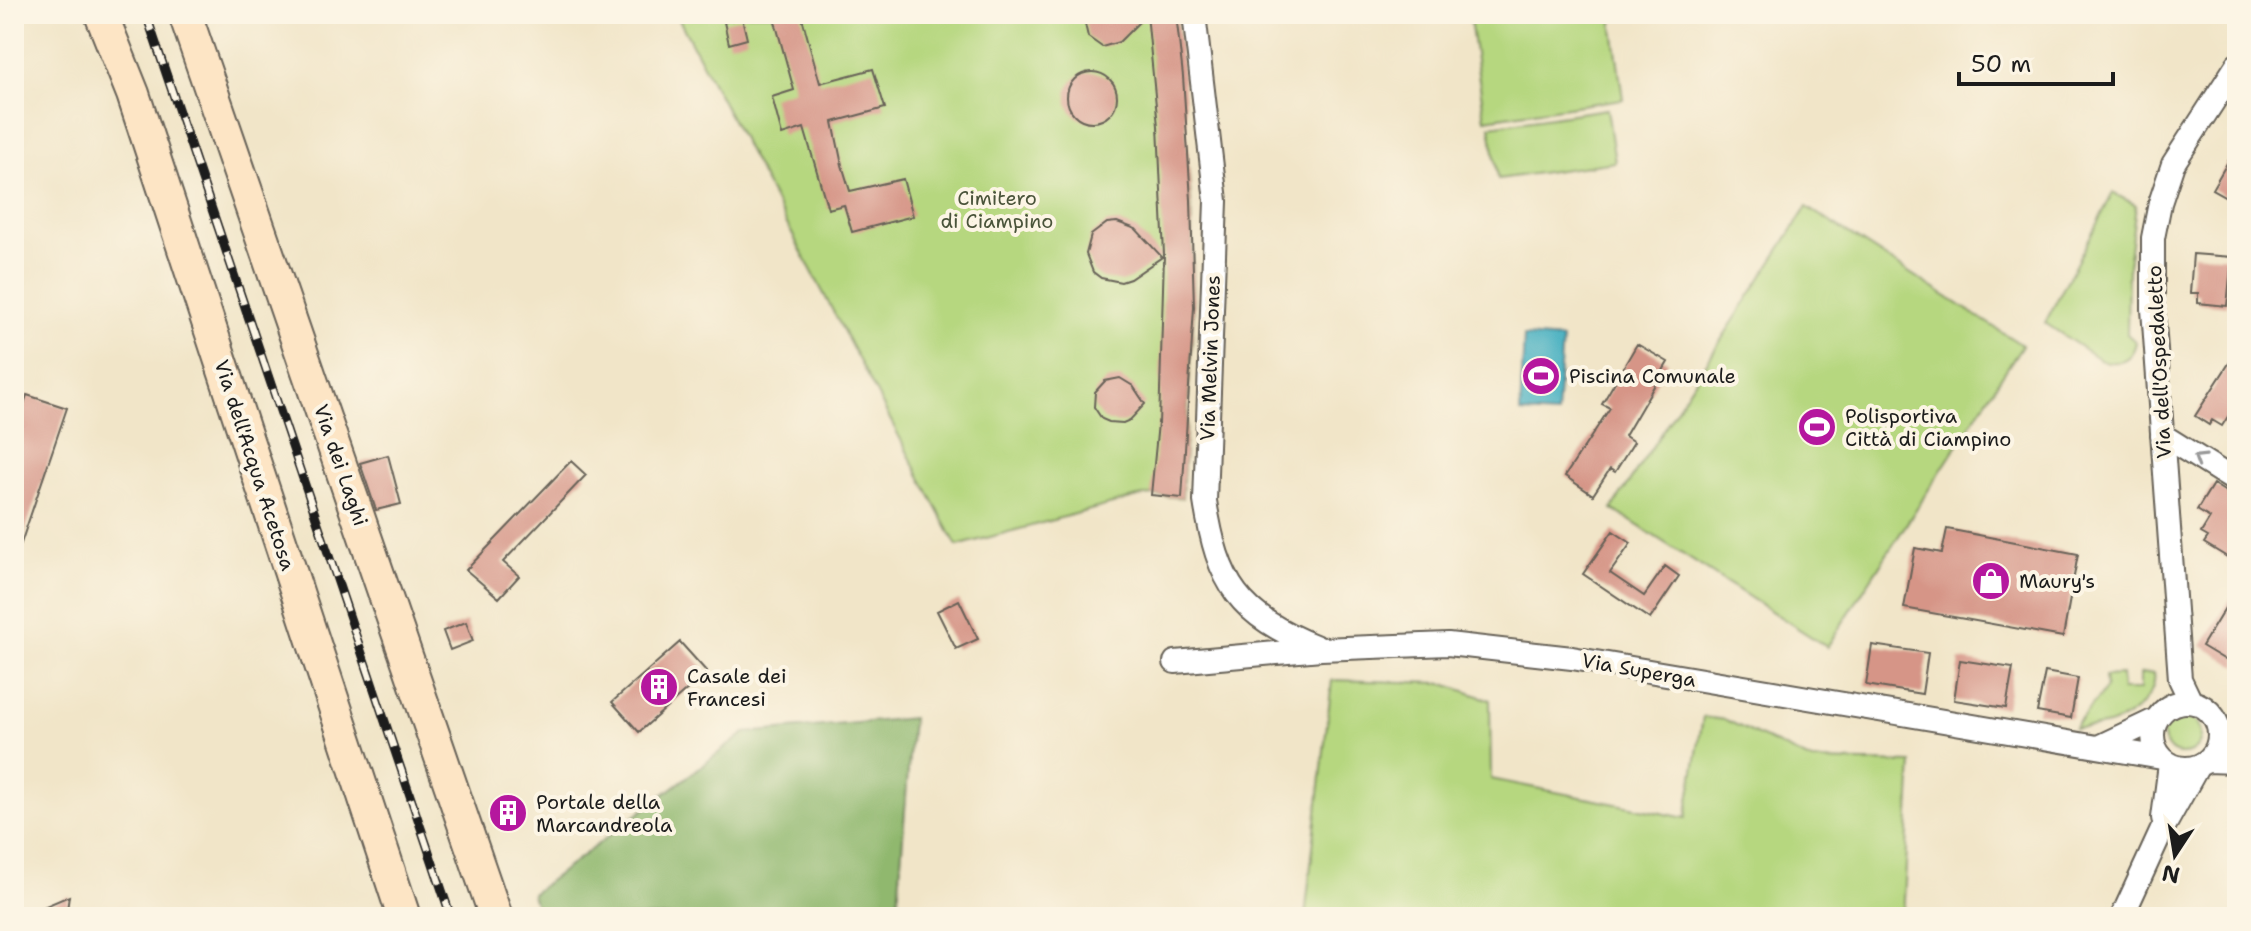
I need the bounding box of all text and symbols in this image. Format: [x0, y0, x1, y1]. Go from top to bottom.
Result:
scale bar [1959, 36, 2113, 86]
text: 50 m [1971, 48, 2031, 80]
park label: Cimitero di Ciampino [941, 185, 1053, 234]
street label: Via dell'Ospedaletto [2141, 265, 2177, 459]
street label: Via Melvin Jones [1194, 275, 1226, 441]
sports icon: Piscina Comunale [1520, 355, 1562, 397]
street label: Via dell'Acqua Acetosa [209, 356, 302, 574]
place label: Piscina Comunale [1569, 363, 1736, 389]
street label: Via dei Laghi [308, 401, 374, 529]
place label: Polisportiva Città di Ciampino [1845, 403, 2011, 452]
sports icon: Polisportiva Città di Ciampino [1796, 406, 1838, 448]
one-way arrow [2194, 453, 2208, 468]
shop icon: Maury's [1970, 560, 2012, 602]
place label: Maury's [2019, 568, 2095, 594]
street label: Via Superga [1580, 647, 1699, 693]
place label: Casale dei Francesi [687, 663, 787, 712]
building icon: Casale dei Francesi [638, 666, 680, 708]
place label: Portale della Marcandreola [536, 789, 673, 838]
building icon: Portale della Marcandreola [487, 792, 529, 834]
north arrow [2135, 815, 2215, 895]
text: N [2159, 858, 2182, 890]

